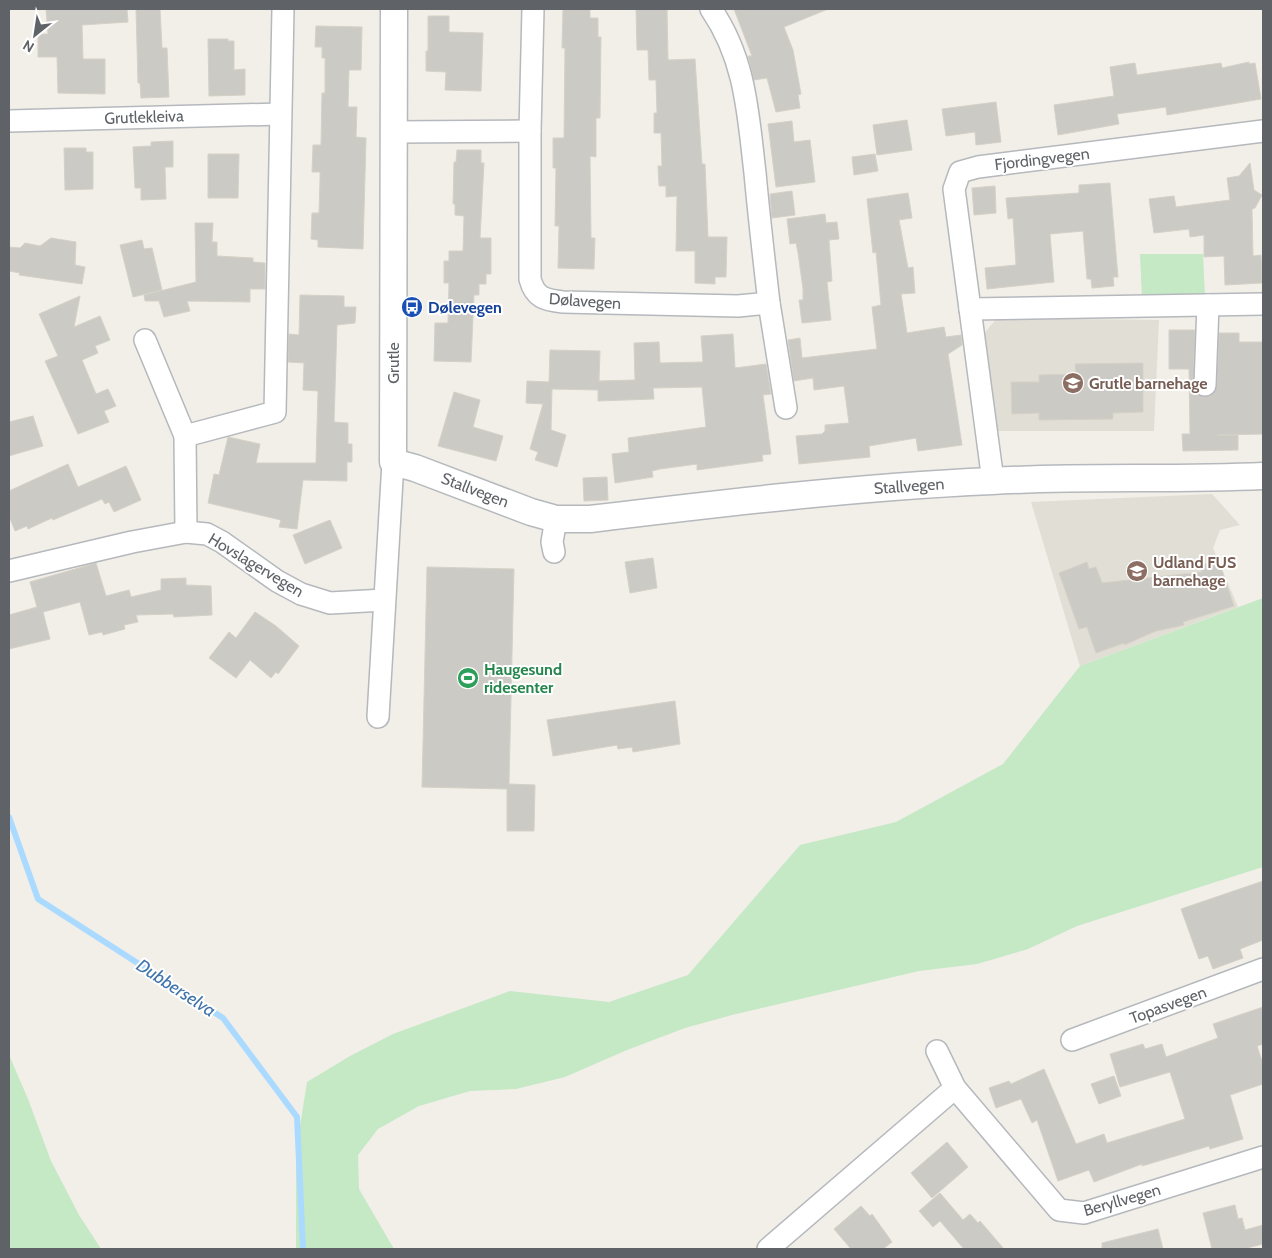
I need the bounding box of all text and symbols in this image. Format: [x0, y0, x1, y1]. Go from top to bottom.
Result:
north arrow [10, 10, 60, 60]
text: N [20, 36, 37, 57]
street label: Grutlekleiva [104, 106, 184, 128]
street label: Fjordingvegen [993, 144, 1091, 174]
street label: Dølavegen [548, 289, 622, 313]
bus stop icon: Dølevegen [400, 295, 424, 319]
place label: Dølevegen [428, 298, 502, 317]
street label: Grutle [384, 342, 403, 384]
school or university icon: Grutle barnehage [1061, 371, 1085, 395]
place label: Grutle barnehage [1089, 374, 1208, 393]
street label: Stallvegen [439, 468, 511, 512]
street label: Stallvegen [873, 474, 945, 498]
street label: Hovslagervegen [205, 529, 307, 601]
place label: Udland FUS barnehage [1153, 553, 1236, 590]
school or university icon: Udland FUS barnehage [1125, 559, 1149, 583]
place label: Haugesund ridesenter [484, 660, 562, 697]
sports icon: Haugesund ridesenter [456, 666, 480, 690]
water label: Dubberselva [132, 954, 220, 1022]
street label: Topasvegen [1127, 982, 1209, 1028]
street label: Beryllvegen [1081, 1180, 1163, 1220]

